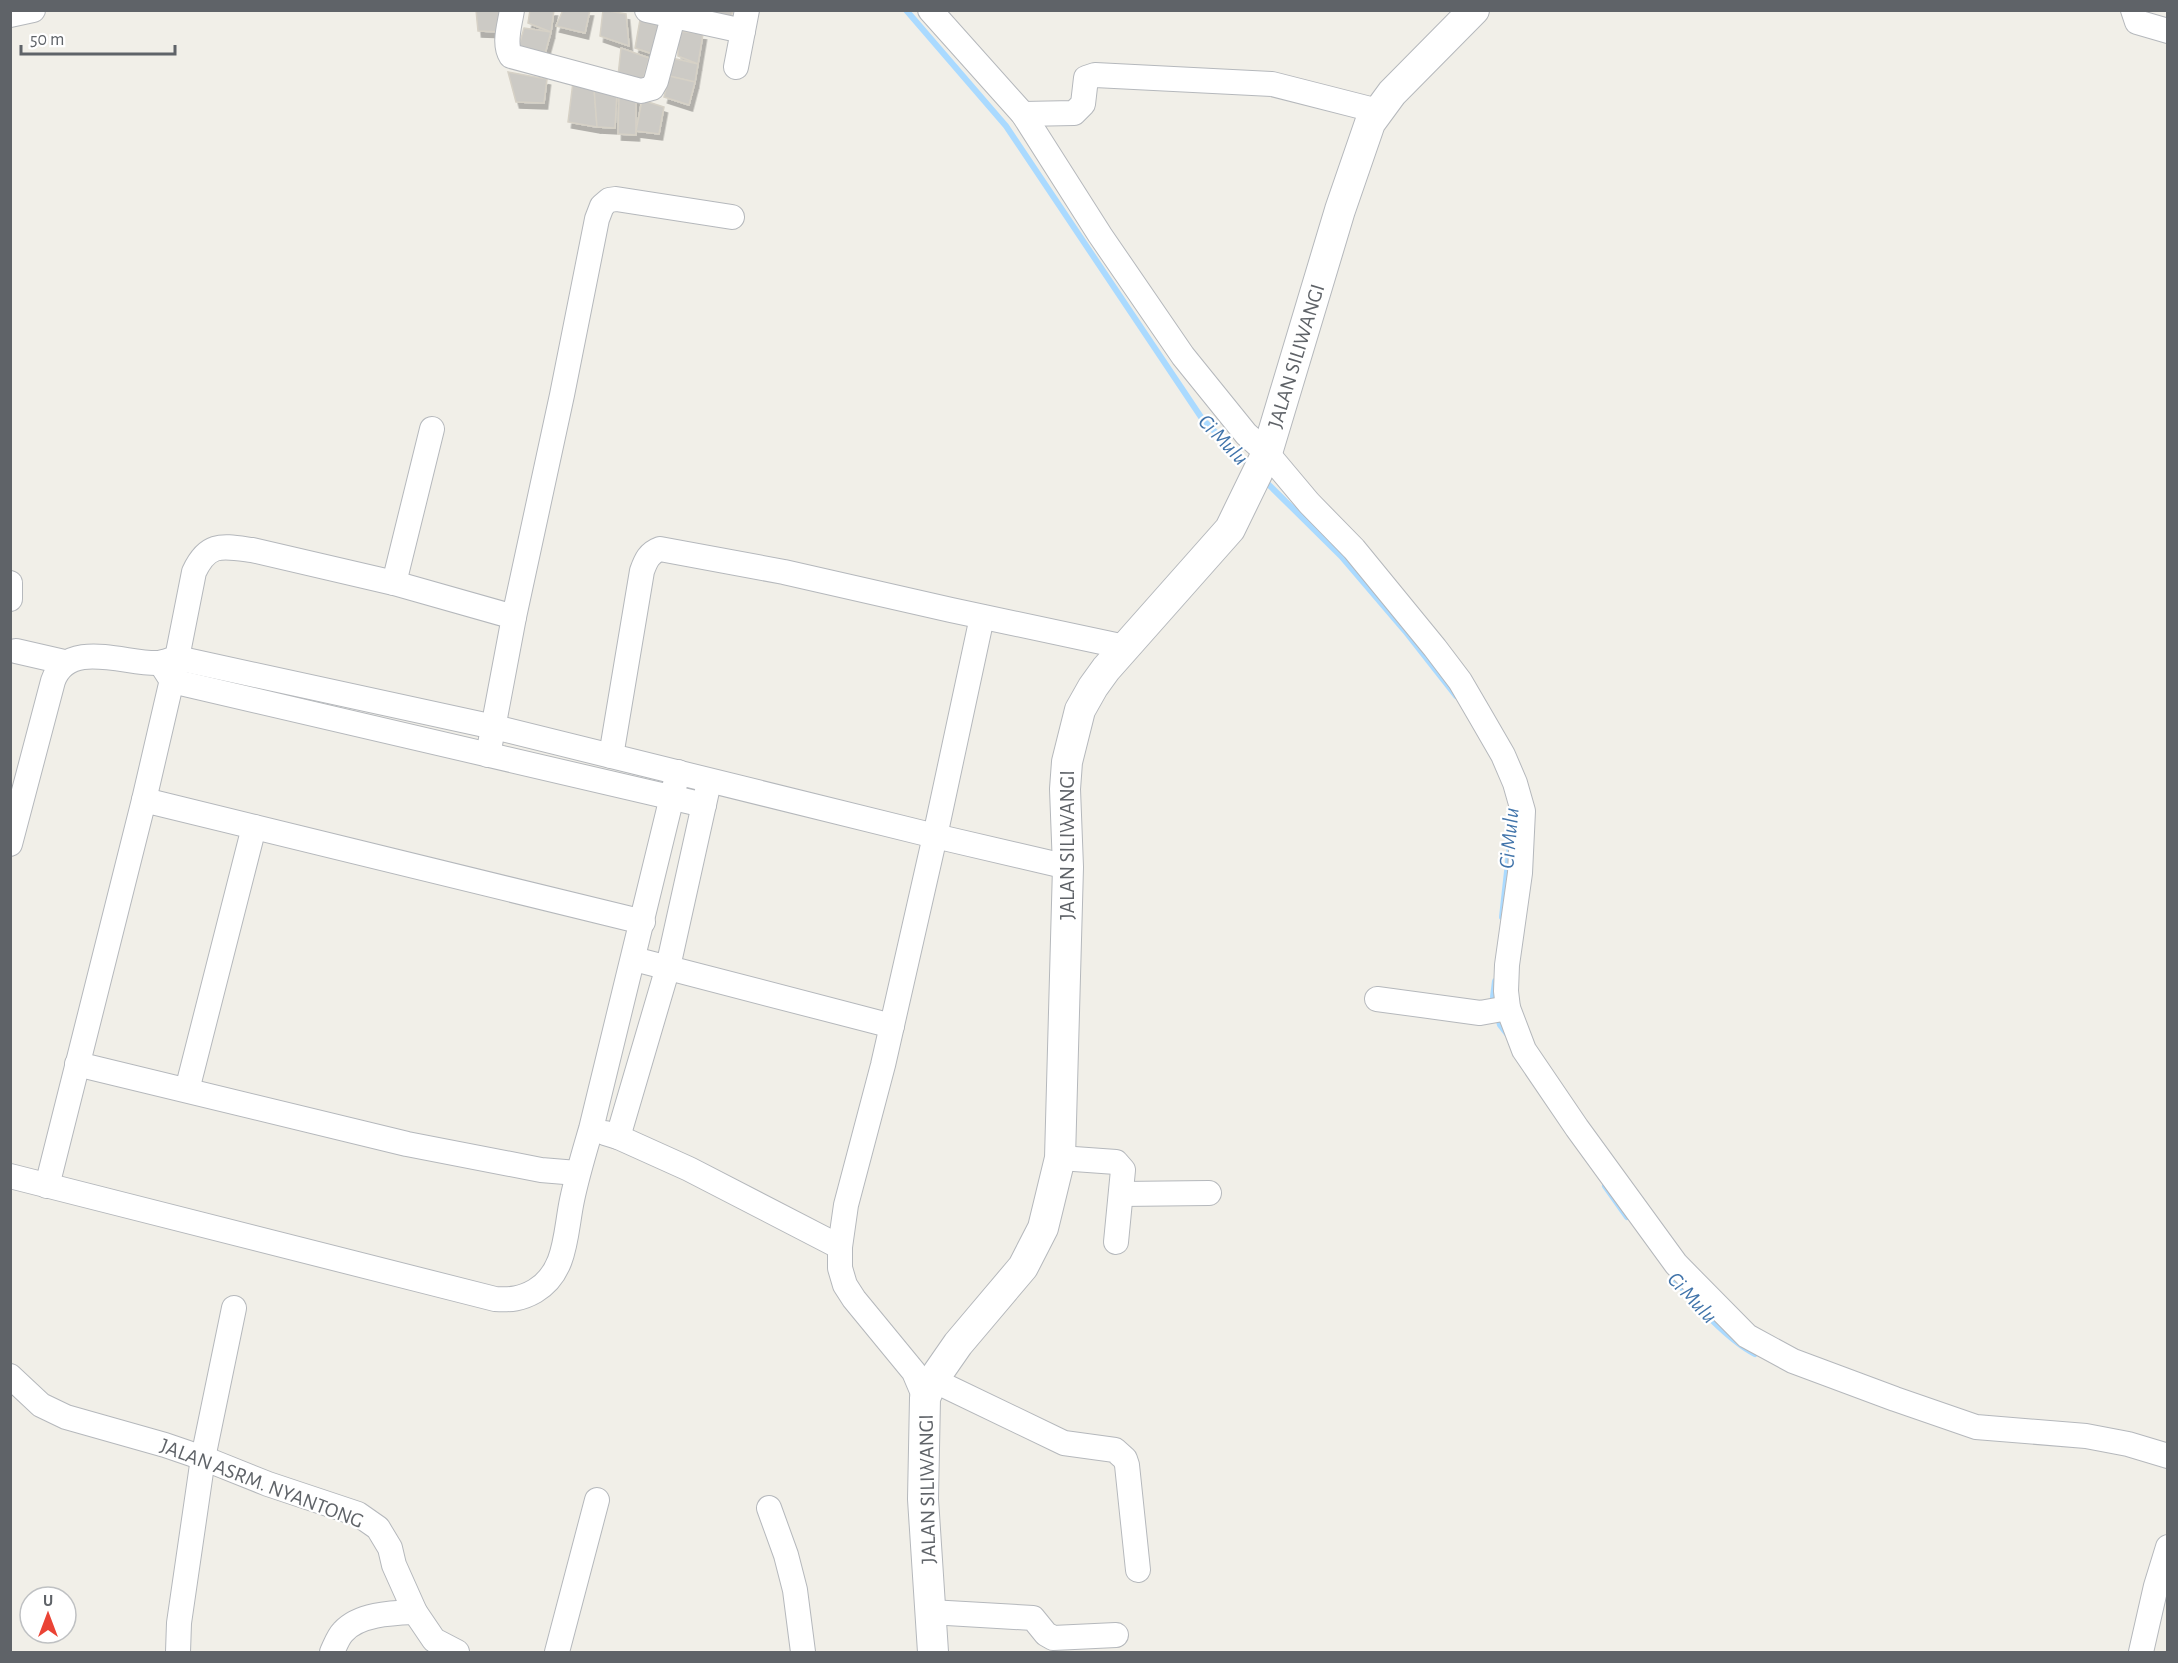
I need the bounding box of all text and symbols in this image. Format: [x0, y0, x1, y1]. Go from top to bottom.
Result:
scale bar [21, 18, 176, 56]
text: 50 m [30, 31, 64, 49]
street label: JALAN SILIWANGI [1265, 282, 1328, 431]
water label: Ci Mulu [1194, 410, 1252, 469]
street label: JALAN SILIWANGI [1057, 770, 1078, 920]
water label: Ci Mulu [1495, 807, 1523, 870]
water label: Ci Mulu [1663, 1268, 1721, 1328]
street label: JALAN SILIWANGI [916, 1414, 939, 1564]
street label: JALAN ASRM. NYANTONG [157, 1435, 366, 1532]
north arrow [18, 1585, 78, 1645]
text: U [43, 1593, 53, 1609]

